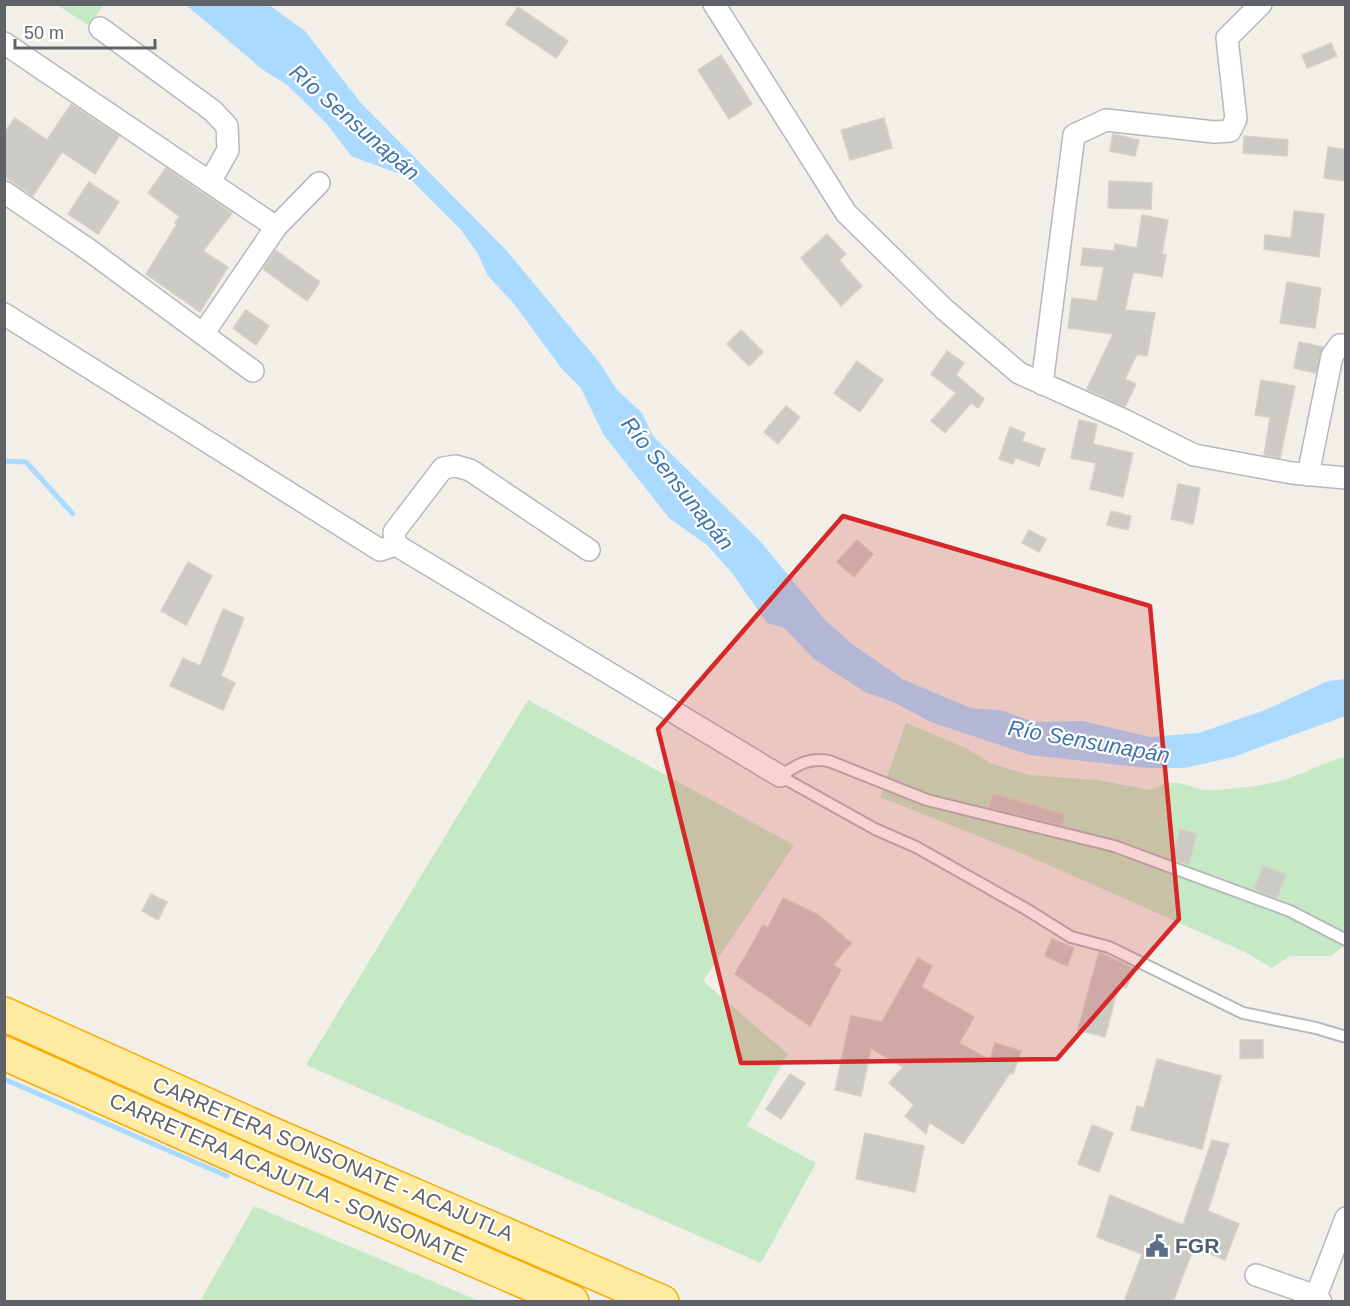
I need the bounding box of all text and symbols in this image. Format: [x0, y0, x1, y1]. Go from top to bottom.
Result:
scale bar [15, 12, 154, 50]
text: 50 m [24, 23, 64, 43]
water label: Río Sensunapán [285, 59, 425, 186]
water label: Río Sensunapán [616, 412, 739, 555]
water label: Río Sensunapán [1006, 715, 1172, 768]
street label: CARRETERA SONSONATE - ACAJUTLA [149, 1072, 517, 1245]
street label: CARRETERA ACAJUTLA - SONSONATE [106, 1088, 470, 1267]
public building icon: FGR [1144, 1233, 1170, 1259]
place label: FGR [1175, 1234, 1219, 1257]

